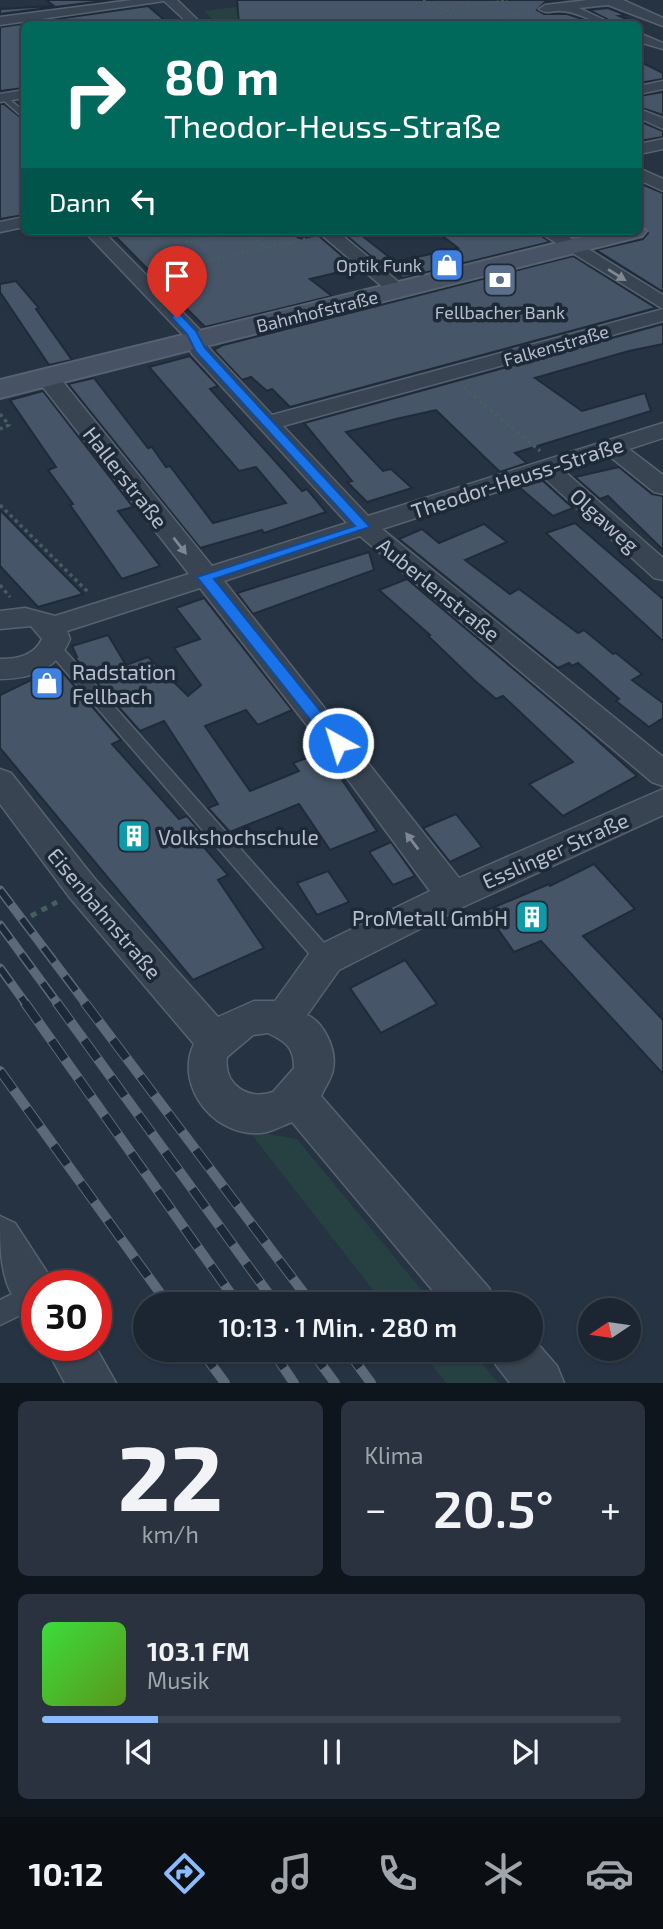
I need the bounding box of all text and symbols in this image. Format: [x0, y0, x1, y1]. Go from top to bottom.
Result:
text: 80 m [164, 46, 279, 105]
icon: right [49, 49, 140, 140]
text: Theodor-Heuss-Straße [164, 106, 501, 144]
icon: left [125, 182, 163, 220]
text: Dann [49, 186, 111, 217]
pin [147, 246, 207, 318]
shop icon: Optik Funk [428, 246, 466, 284]
place label: Optik Funk [336, 254, 422, 276]
icon: arrive [158, 257, 196, 295]
bank icon: Fellbacher Bank [481, 261, 519, 299]
one-way arrow [607, 268, 627, 281]
street label: Bahnhofstraße [254, 285, 380, 337]
place label: Fellbacher Bank [435, 301, 565, 323]
street label: Falkenstraße [501, 319, 611, 371]
street label: Hallerstraße [79, 421, 173, 533]
street label: Theodor-Heuss-Straße [408, 431, 626, 523]
street label: Olgaweg [566, 483, 645, 557]
street label: Auberlenstraße [373, 532, 505, 646]
one-way arrow [173, 536, 188, 554]
place label: Radstation Fellbach [72, 659, 176, 708]
shop icon: Radstation Fellbach [28, 664, 66, 702]
position arrow [301, 706, 375, 780]
street label: Esslinger Straße [478, 807, 632, 893]
building icon: Volkshochschule [115, 817, 153, 855]
place label: Volkshochschule [158, 824, 319, 849]
one-way arrow [405, 832, 419, 851]
street label: Eisenbahnstraße [43, 842, 167, 984]
building icon: ProMetall GmbH [513, 898, 551, 936]
place label: ProMetall GmbH [352, 905, 508, 930]
speed limit sign: 30 [21, 1270, 112, 1361]
north arrow [578, 1298, 640, 1362]
map controls [578, 1298, 641, 1361]
text: 10:13 · 1 Min. · 280 m [219, 1311, 457, 1342]
text: 22 [117, 1420, 223, 1529]
text: Klima [365, 1441, 423, 1469]
text: 20.5° [433, 1476, 554, 1538]
text: − [365, 1485, 387, 1531]
text: + [600, 1485, 621, 1531]
text: km/h [142, 1520, 199, 1548]
text: 103.1 FM [147, 1635, 250, 1666]
text: Musik [147, 1666, 209, 1694]
icon: previous [120, 1733, 158, 1771]
icon: pause [313, 1733, 351, 1771]
icon: next [506, 1733, 544, 1771]
icon: directions [160, 1849, 209, 1898]
icon: music [267, 1849, 316, 1898]
icon: phone [373, 1849, 422, 1898]
icon: climate [479, 1849, 528, 1898]
icon: car [585, 1849, 634, 1898]
text: 10:12 [29, 1854, 103, 1892]

